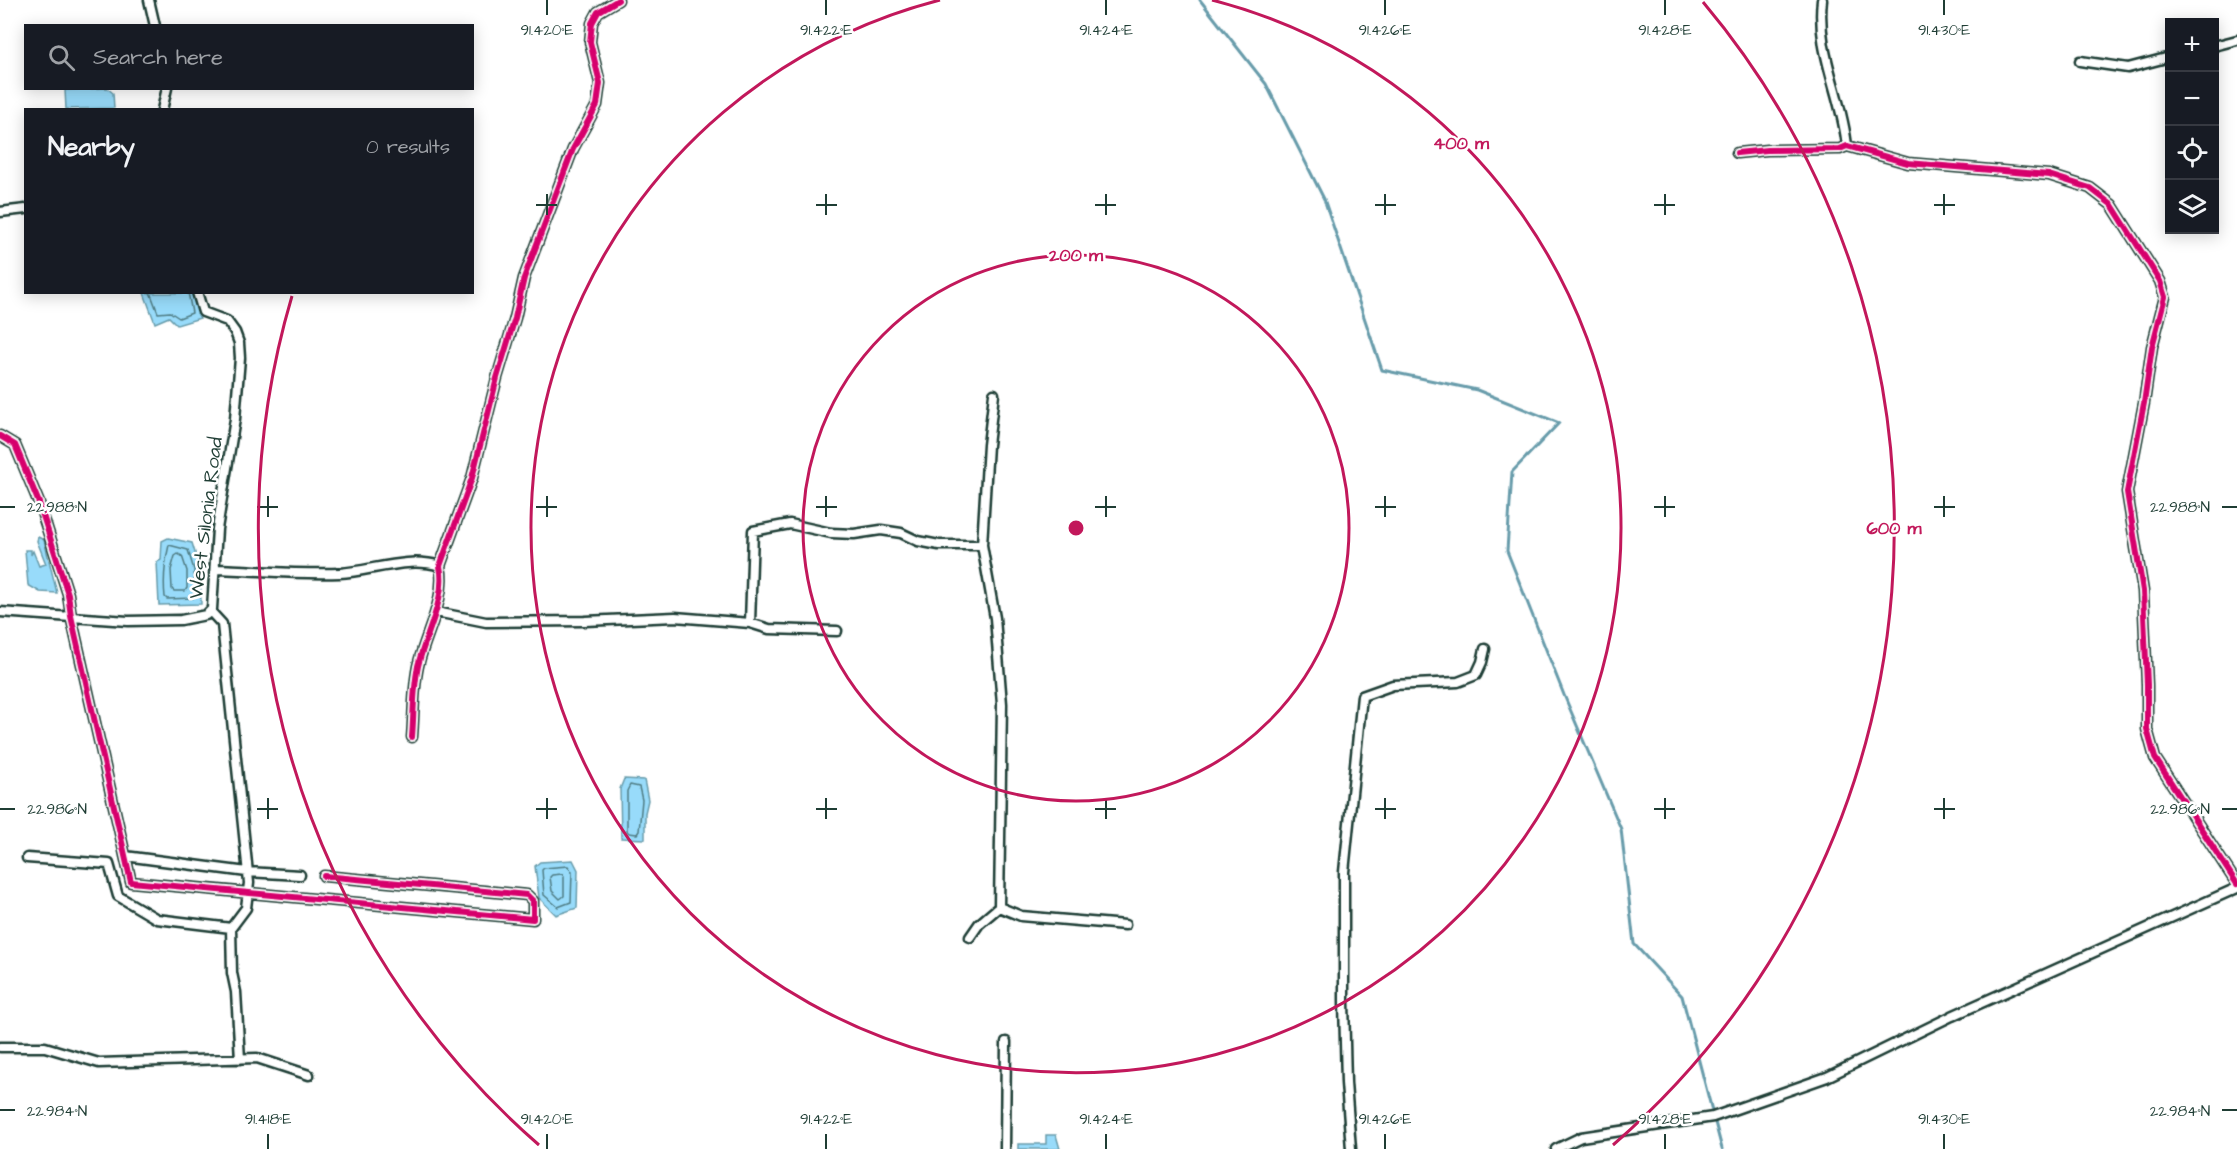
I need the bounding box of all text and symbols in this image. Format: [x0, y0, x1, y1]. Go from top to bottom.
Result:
map controls [2165, 18, 2219, 234]
button: + [2165, 18, 2219, 72]
text: 91.420°E [521, 20, 574, 41]
text: 91.422°E [800, 20, 852, 41]
text: 91.424°E [1079, 20, 1133, 41]
text: 91.426°E [1359, 20, 1412, 41]
text: 91.428°E [1638, 20, 1692, 41]
text: 91.430°E [1918, 20, 1970, 41]
search box [24, 24, 474, 90]
icon: search [45, 41, 78, 74]
text: Search here [93, 42, 223, 73]
button: − [2165, 72, 2219, 126]
button: locate [2165, 126, 2219, 180]
text: Nearby [48, 129, 135, 165]
text: 400 m [1433, 131, 1490, 156]
text: 0 results [366, 133, 450, 161]
button: layers [2165, 180, 2219, 234]
text: 200 m [1048, 243, 1104, 268]
street label: West Silonia Road [182, 435, 230, 601]
text: 22.988°N [27, 497, 87, 518]
text: 22.988°N [2150, 497, 2210, 518]
text: 600 m [1866, 516, 1923, 541]
centre of rings [1066, 518, 1086, 538]
text: 22.986°N [27, 799, 87, 820]
text: 22.986°N [2150, 799, 2210, 820]
text: 22.984°N [27, 1101, 87, 1122]
text: 22.984°N [2150, 1101, 2210, 1122]
text: 91.418°E [245, 1109, 291, 1130]
text: 91.420°E [521, 1109, 574, 1130]
text: 91.422°E [800, 1109, 852, 1130]
text: 91.424°E [1079, 1109, 1133, 1130]
text: 91.426°E [1359, 1109, 1412, 1130]
text: 91.428°E [1638, 1109, 1692, 1130]
text: 91.430°E [1918, 1109, 1970, 1130]

